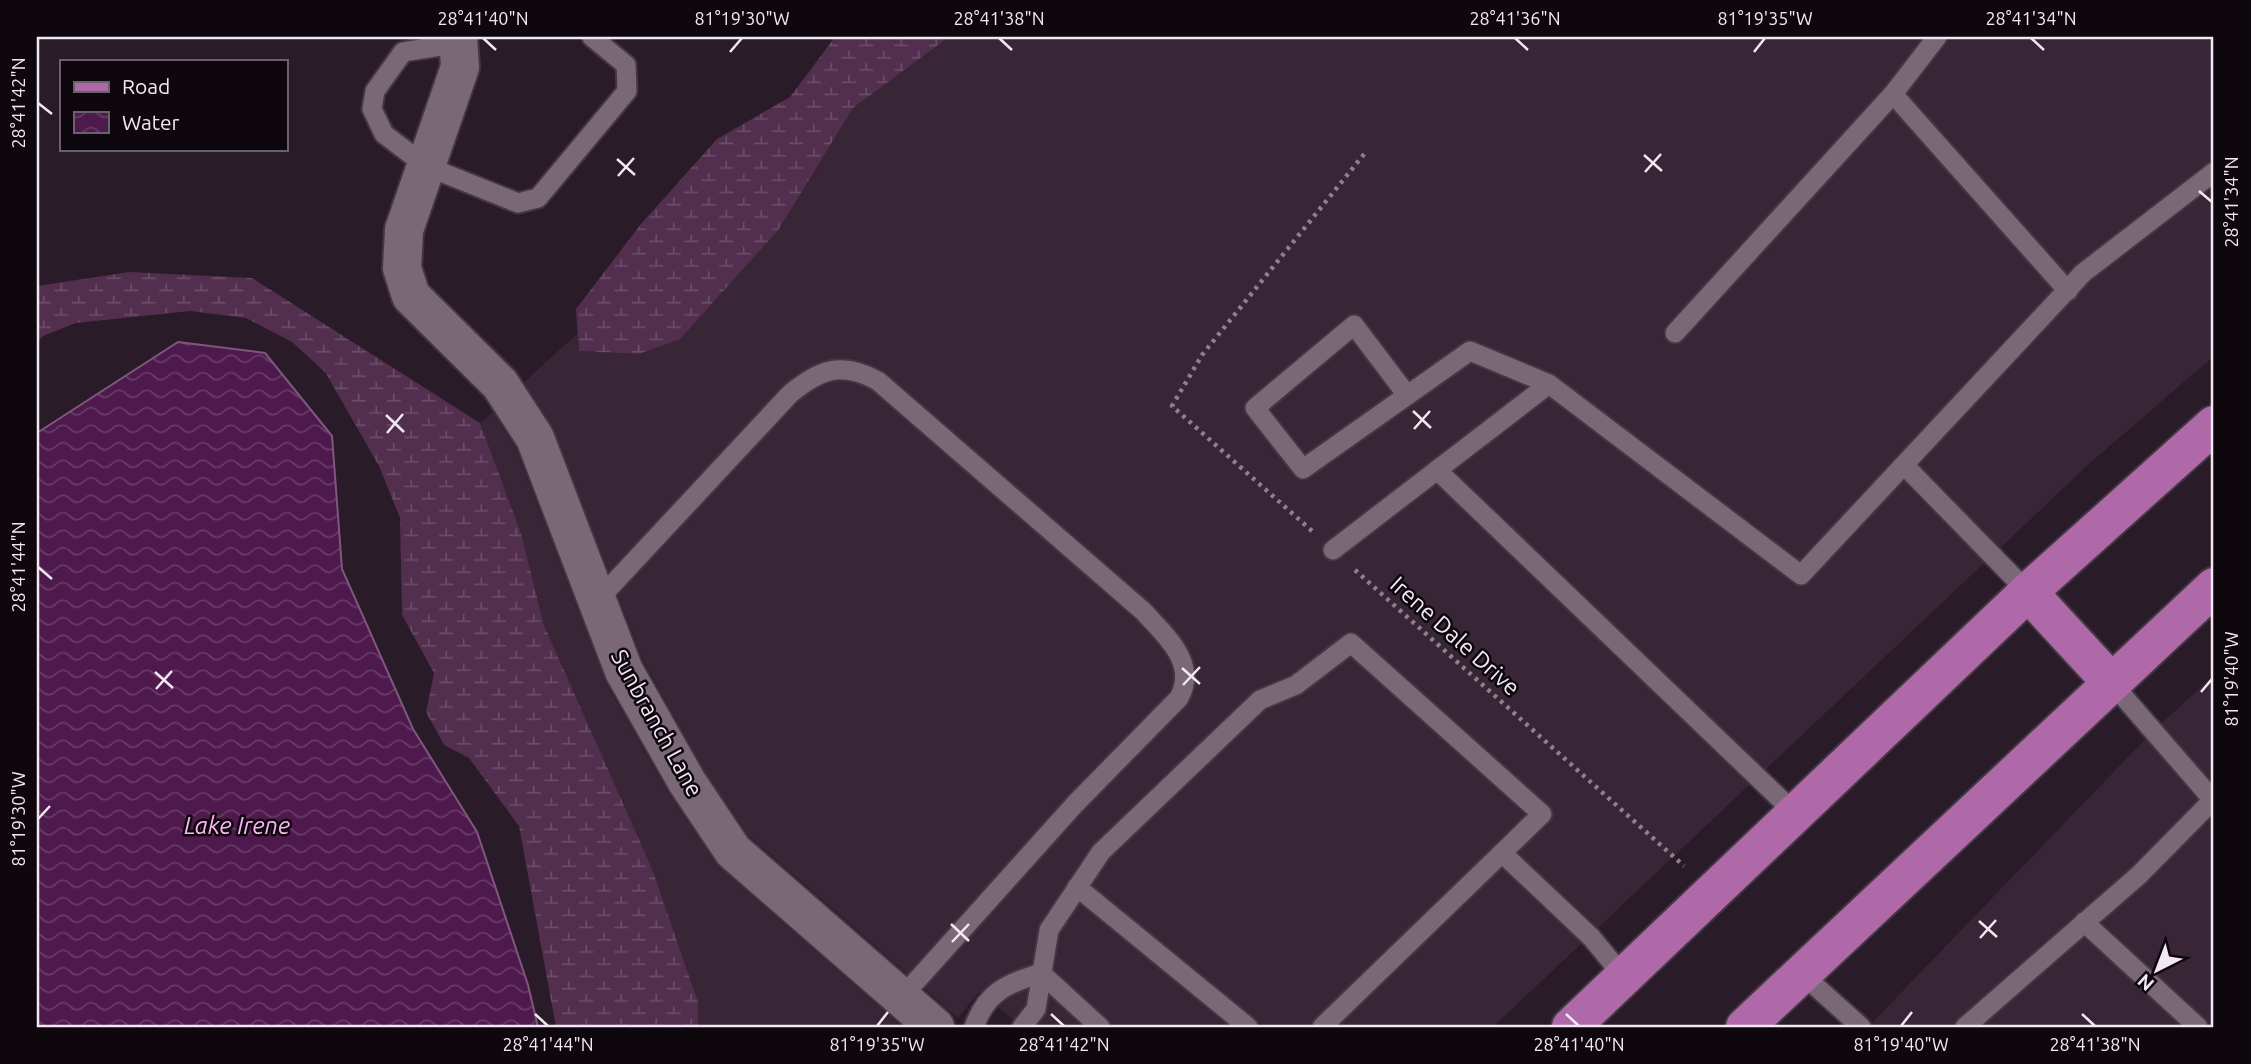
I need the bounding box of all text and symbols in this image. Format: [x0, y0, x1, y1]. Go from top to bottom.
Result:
text: 28°41'40"N [437, 8, 529, 28]
text: 81°19'30"W [694, 8, 790, 28]
text: 28°41'38"N [953, 8, 1045, 28]
text: 28°41'36"N [1469, 8, 1561, 28]
text: 81°19'35"W [1717, 8, 1813, 28]
text: 28°41'34"N [1985, 8, 2077, 28]
text: 28°41'42"N [8, 57, 28, 149]
legend [60, 60, 287, 150]
text: Road [122, 74, 170, 98]
text: Water [122, 110, 180, 134]
text: 28°41'34"N [2221, 156, 2241, 248]
text: 28°41'44"N [8, 521, 28, 613]
street label: Irene Dale Drive [1386, 571, 1525, 700]
text: 81°19'40"W [2221, 631, 2241, 727]
street label: Sunbranch Lane [607, 645, 708, 800]
text: 81°19'30"W [8, 771, 28, 867]
water label: Lake Irene [184, 812, 290, 839]
north arrow [2122, 934, 2192, 1004]
text: N [2133, 970, 2158, 996]
text: 28°41'44"N [502, 1034, 594, 1054]
text: 81°19'35"W [829, 1034, 925, 1054]
text: 28°41'42"N [1018, 1034, 1110, 1054]
text: 28°41'40"N [1533, 1034, 1625, 1054]
text: 81°19'40"W [1853, 1034, 1949, 1054]
text: 28°41'38"N [2049, 1034, 2141, 1054]

